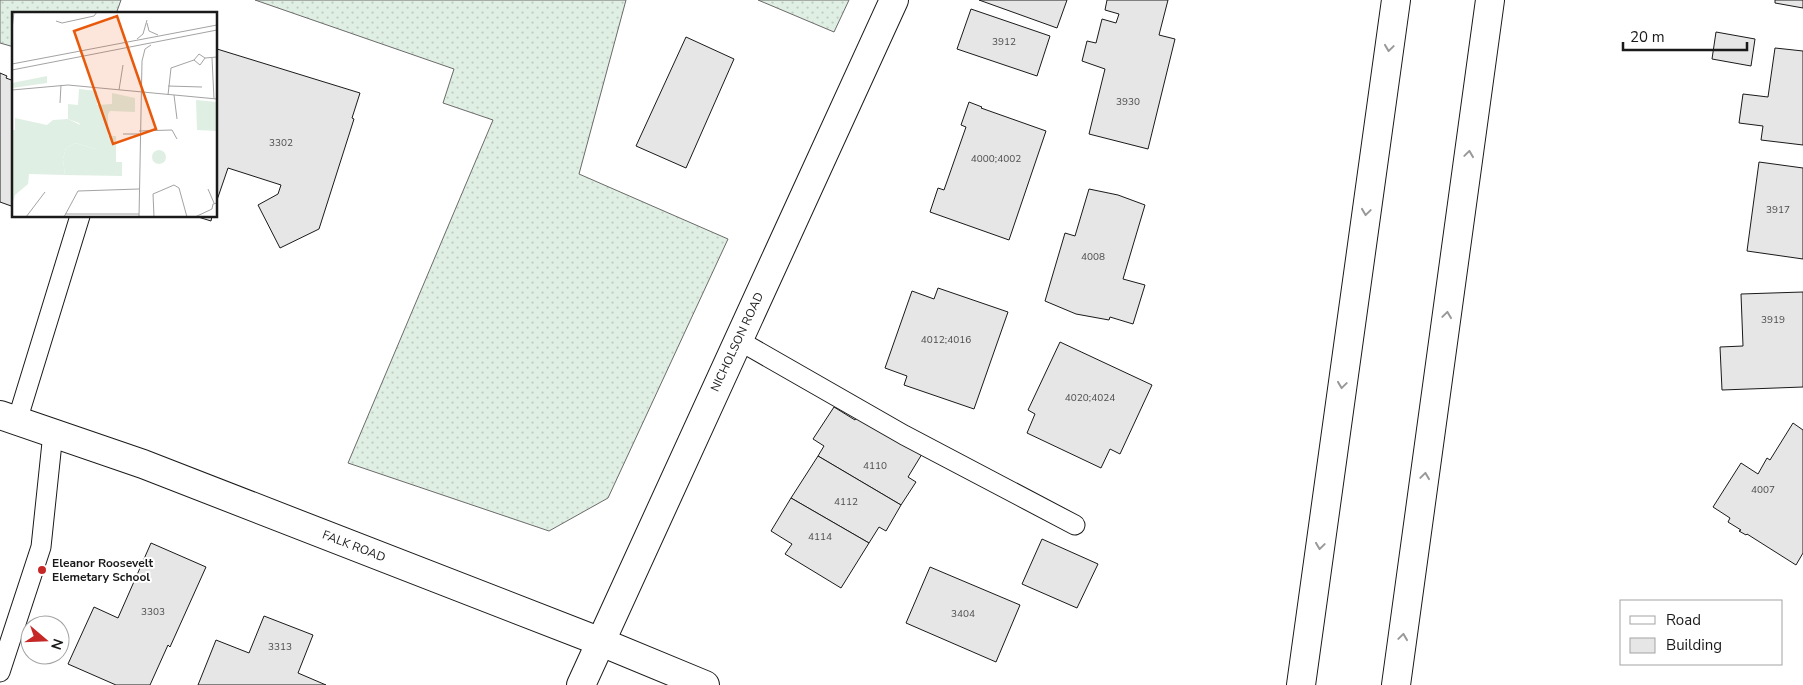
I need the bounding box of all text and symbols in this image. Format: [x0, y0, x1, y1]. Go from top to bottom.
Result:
inset map [12, 12, 218, 218]
scale bar [1623, 20, 1747, 52]
text: 20 m [1630, 27, 1665, 47]
house number: 3912 [992, 35, 1016, 49]
one-way arrow [1385, 44, 1395, 53]
house number: 3930 [1116, 95, 1140, 109]
house number: 3302 [269, 136, 293, 150]
one-way arrow [1463, 149, 1474, 157]
house number: 4000;4002 [971, 152, 1021, 166]
house number: 3917 [1766, 203, 1790, 217]
one-way arrow [1362, 208, 1372, 216]
house number: 4008 [1081, 250, 1105, 264]
street label: NICHOLSON ROAD [707, 290, 767, 394]
one-way arrow [1441, 310, 1452, 318]
house number: 3919 [1761, 313, 1785, 327]
house number: 4012;4016 [921, 333, 971, 347]
one-way arrow [1338, 381, 1348, 390]
house number: 4020;4024 [1065, 391, 1115, 405]
house number: 4110 [863, 459, 887, 473]
one-way arrow [1419, 471, 1430, 479]
house number: 4007 [1751, 483, 1775, 497]
house number: 4112 [834, 495, 858, 509]
street label: FALK ROAD [320, 527, 388, 565]
house number: 4114 [808, 530, 832, 544]
one-way arrow [1315, 543, 1326, 551]
place label: Eleanor Roosevelt Elemetary School [52, 555, 153, 585]
marker: Eleanor Roosevelt Elemetary School [36, 564, 48, 576]
legend [1620, 600, 1783, 665]
house number: 3303 [141, 605, 165, 619]
house number: 3404 [951, 607, 975, 621]
text: Road [1666, 610, 1701, 630]
north arrow [20, 615, 70, 665]
one-way arrow [1397, 632, 1408, 640]
text: Building [1666, 635, 1722, 655]
text: N [46, 636, 68, 652]
house number: 3313 [268, 640, 292, 654]

